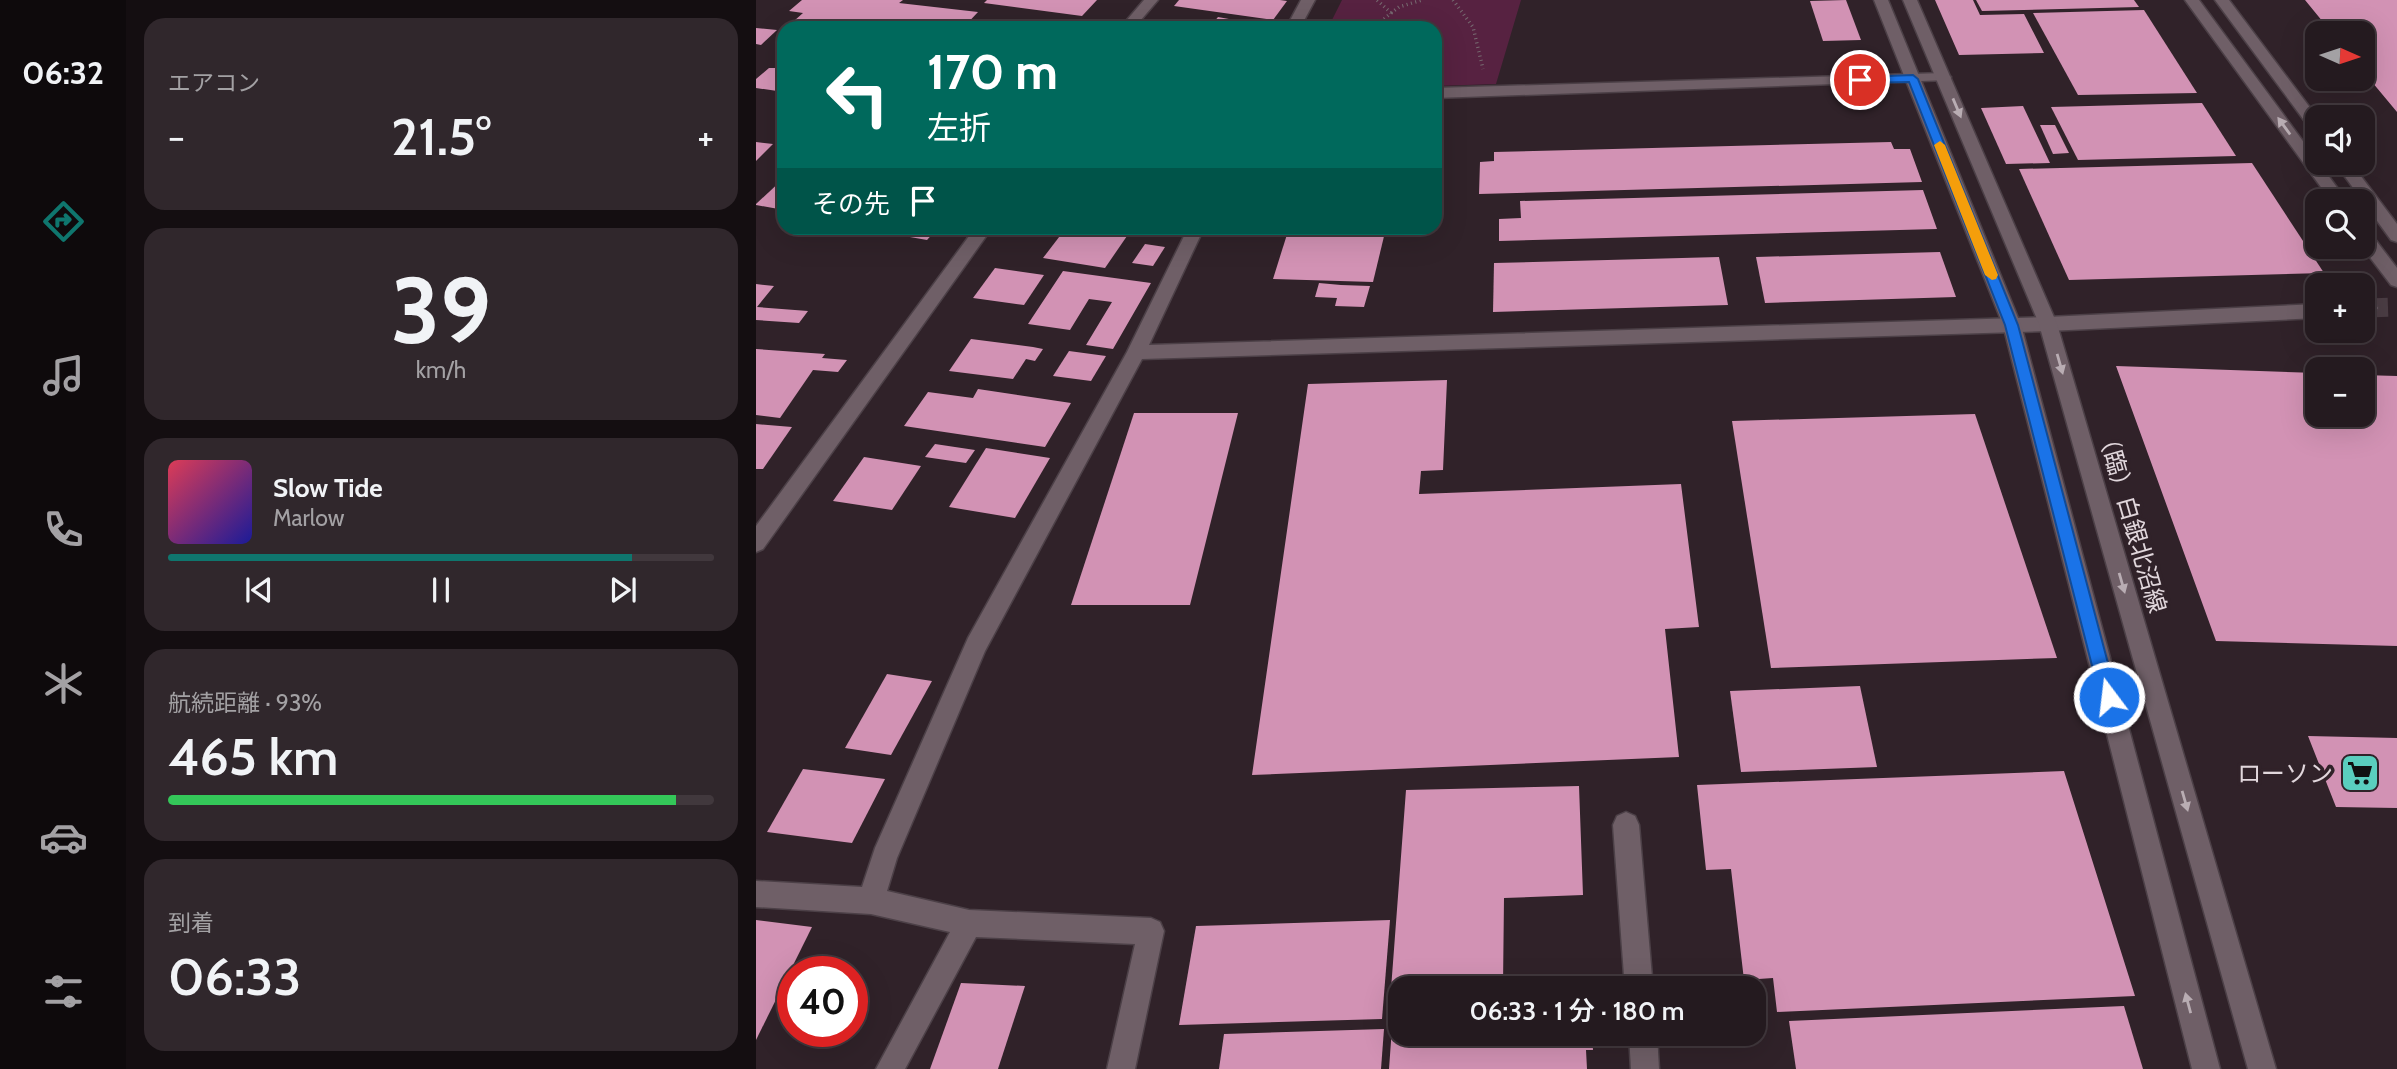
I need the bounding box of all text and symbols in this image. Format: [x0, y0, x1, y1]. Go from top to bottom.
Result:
north arrow [2305, 21, 2375, 91]
map controls [2305, 21, 2375, 427]
text: 170 m [927, 42, 1058, 101]
icon: left [812, 49, 903, 140]
pin [1830, 50, 1890, 110]
text: 06:32 [22, 53, 104, 92]
icon: arrive [1841, 61, 1879, 99]
text: エアコン [168, 69, 260, 97]
one-way arrow [1952, 97, 1963, 118]
text: 21.5° [391, 105, 491, 168]
button: sound [2305, 105, 2375, 175]
text: 左折 [927, 108, 991, 147]
text: − [168, 113, 185, 160]
text: + [697, 113, 714, 160]
one-way arrow [2277, 117, 2291, 135]
icon: arrive [904, 182, 942, 220]
text: その先 [812, 188, 890, 220]
button: search [2305, 189, 2375, 259]
icon: directions [39, 197, 88, 246]
text: 39 [391, 255, 491, 366]
button: + [2305, 273, 2375, 343]
icon: music [39, 351, 88, 400]
one-way arrow [2055, 354, 2065, 375]
text: km/h [416, 356, 466, 384]
button: − [2305, 357, 2375, 427]
street label: （臨）白銀北沼線 [2092, 424, 2172, 616]
text: Slow Tide [273, 472, 383, 504]
text: Marlow [273, 504, 344, 532]
icon: phone [39, 505, 88, 554]
icon: previous [240, 571, 278, 609]
icon: pause [422, 571, 460, 609]
icon: next [604, 571, 642, 609]
one-way arrow [2118, 572, 2128, 593]
icon: climate [39, 659, 88, 708]
position arrow [2072, 660, 2146, 734]
text: 航続距離 · 93% [168, 689, 322, 717]
text: 465 km [168, 725, 338, 788]
supermarket icon: ローソン [2339, 752, 2381, 794]
place label: ローソン [2237, 759, 2333, 788]
one-way arrow [2180, 791, 2191, 813]
icon: car [39, 813, 88, 862]
text: 到着 [168, 909, 214, 937]
text: 06:33 [168, 945, 301, 1008]
speed limit sign: 40 [777, 956, 868, 1047]
icon: filters [39, 967, 88, 1016]
one-way arrow [2183, 992, 2193, 1013]
text: 06:33 · 1 分 · 180 m [1470, 995, 1684, 1027]

